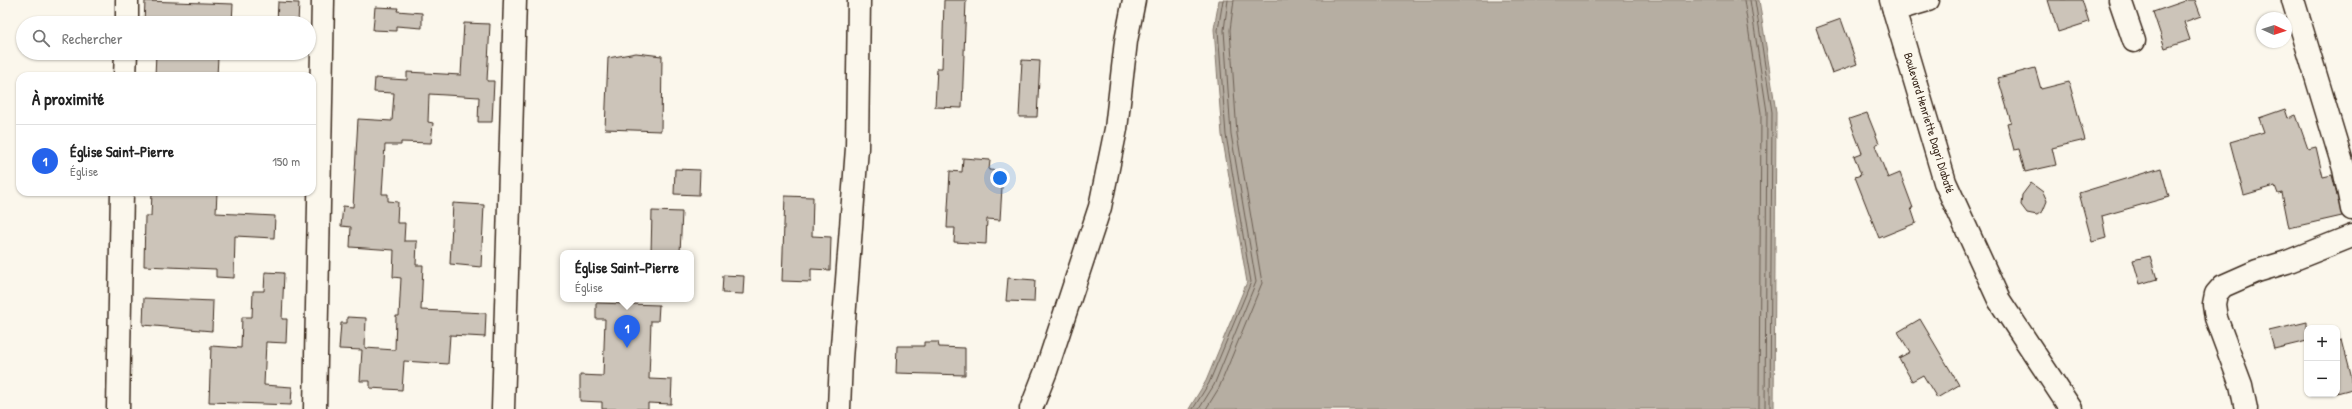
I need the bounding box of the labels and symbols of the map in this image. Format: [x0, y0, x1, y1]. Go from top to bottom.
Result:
north arrow [2256, 12, 2292, 48]
street label: Boulevard Henriette Dagri Diabaté [1900, 50, 1959, 196]
your location [990, 168, 1010, 188]
pin: 1 [614, 315, 640, 348]

